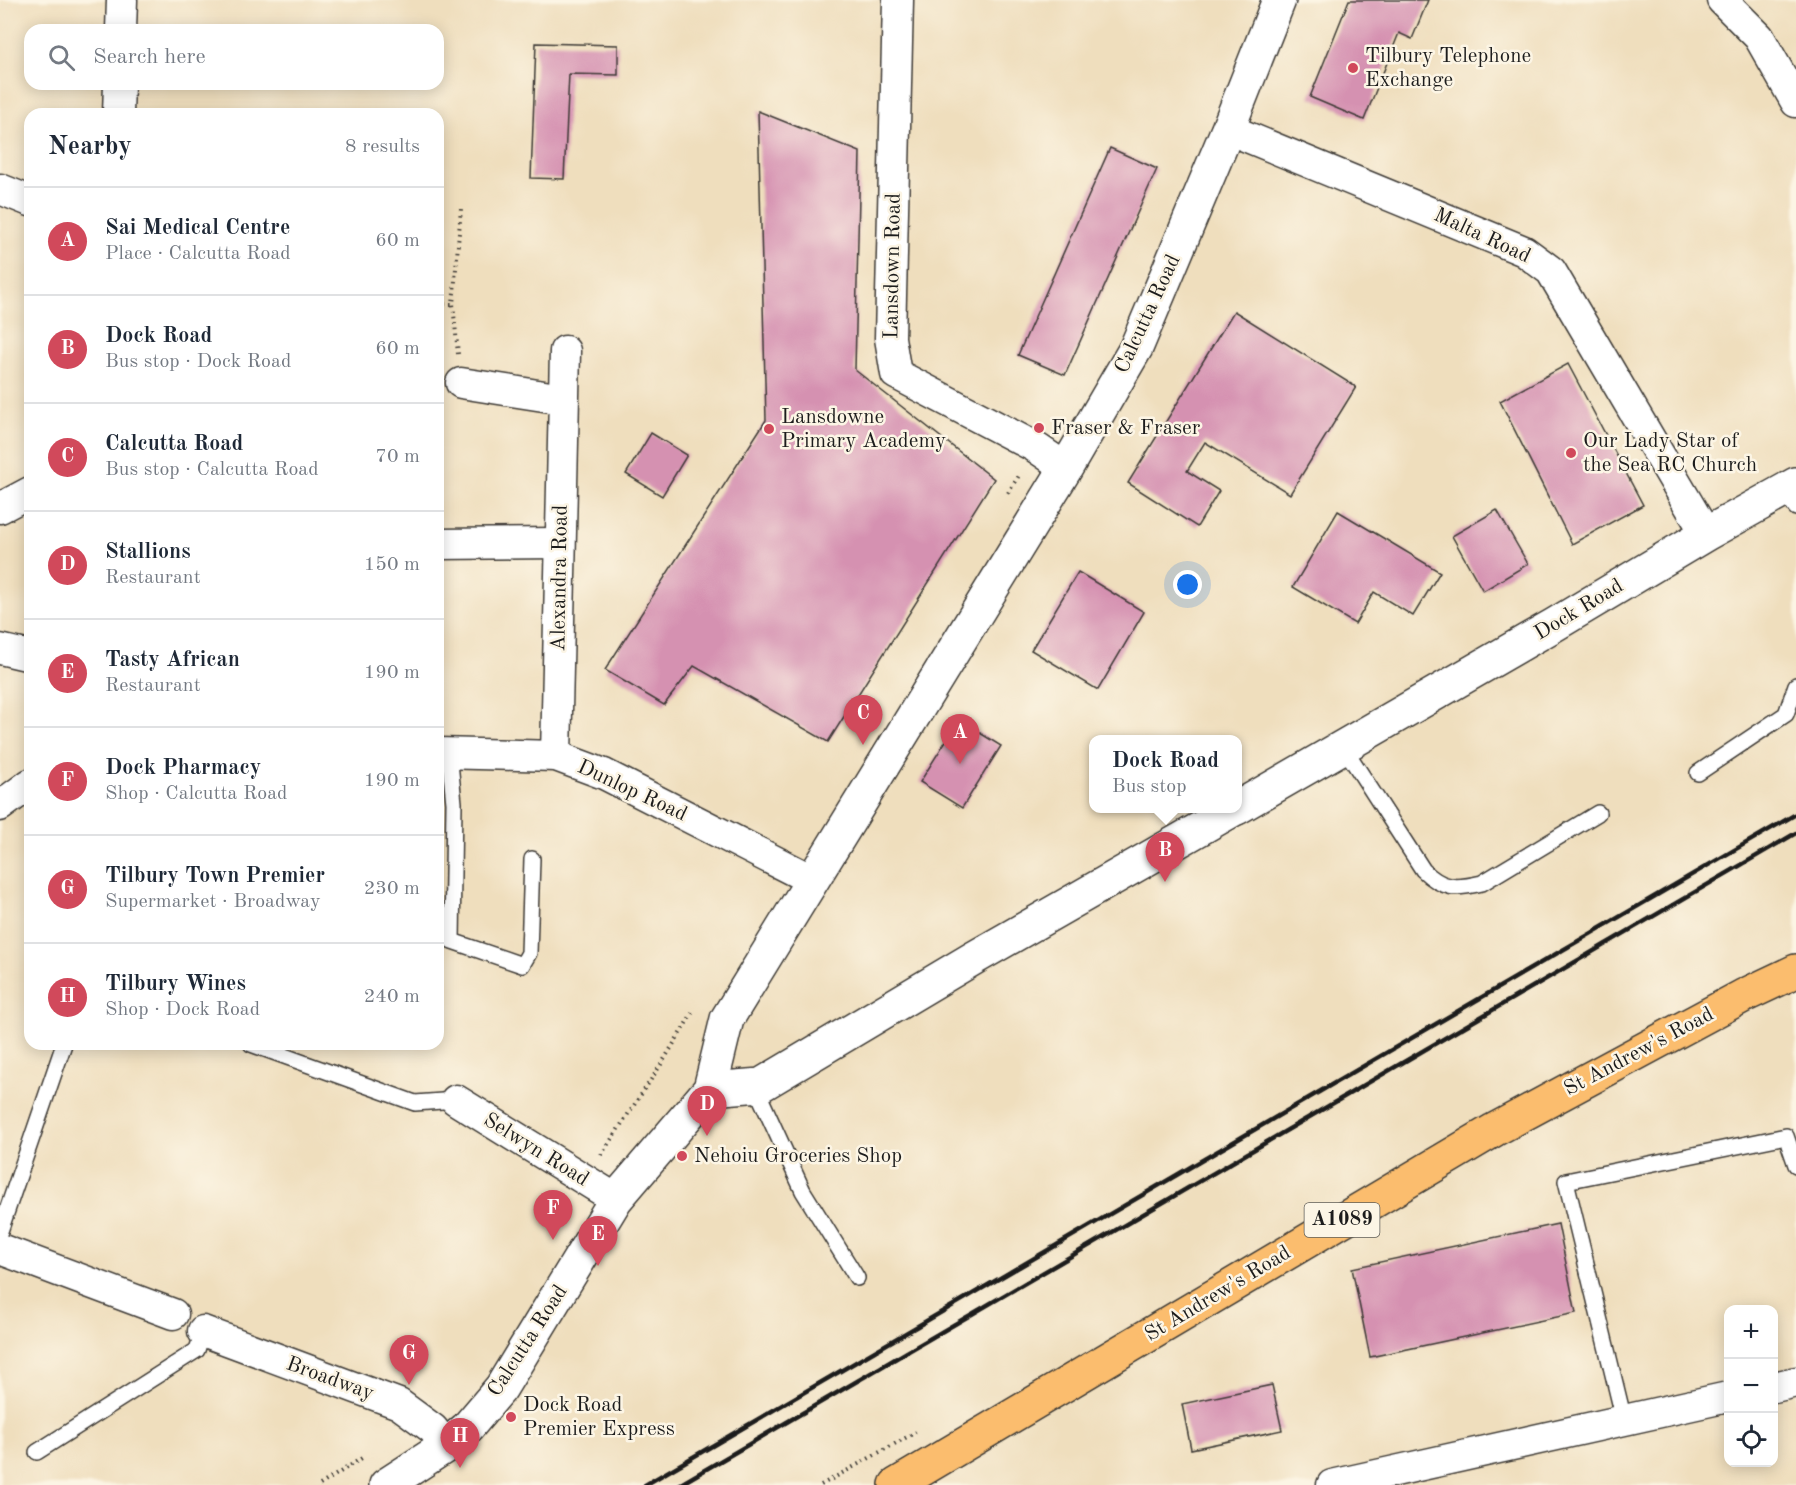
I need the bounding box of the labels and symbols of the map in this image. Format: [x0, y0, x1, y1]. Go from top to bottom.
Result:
place label: Tilbury Telephone Exchange [1365, 46, 1531, 91]
marker: Tilbury Telephone Exchange [1346, 61, 1360, 75]
street label: Lansdown Road [881, 193, 905, 339]
street label: Malta Road [1430, 204, 1534, 268]
street label: Calcutta Road [1111, 251, 1185, 377]
place label: Lansdowne Primary Academy [781, 407, 946, 452]
place label: Fraser & Fraser [1051, 418, 1201, 439]
marker: Fraser & Fraser [1032, 421, 1046, 435]
marker: Lansdowne Primary Academy [762, 422, 776, 436]
place label: Our Lady Star of the Sea RC Church [1583, 431, 1757, 476]
marker: Our Lady Star of the Sea RC Church [1564, 446, 1578, 460]
street label: Alexandra Road [548, 504, 572, 651]
your location [1173, 570, 1202, 599]
street label: Dock Road [1531, 575, 1627, 645]
pin: C [844, 696, 882, 745]
pin: A [940, 714, 980, 764]
street label: Dunlop Road [574, 756, 690, 826]
pin: B [1146, 832, 1184, 882]
street label: St Andrew's Road [1561, 1004, 1717, 1100]
pin: D [688, 1086, 726, 1136]
street label: Selwyn Road [480, 1109, 592, 1191]
place label: Nehoiu Groceries Shop [694, 1146, 902, 1167]
marker: Nehoiu Groceries Shop [675, 1149, 689, 1163]
pin: F [534, 1190, 572, 1240]
road number: A1089 [1304, 1203, 1380, 1237]
pin: E [578, 1216, 618, 1266]
street label: St Andrew's Road [1141, 1242, 1295, 1346]
street label: Calcutta Road [484, 1281, 572, 1400]
pin: G [390, 1336, 428, 1385]
street label: Broadway [283, 1353, 377, 1405]
place label: Dock Road Premier Express [523, 1395, 675, 1440]
marker: Dock Road Premier Express [504, 1410, 518, 1424]
pin: H [440, 1418, 480, 1468]

